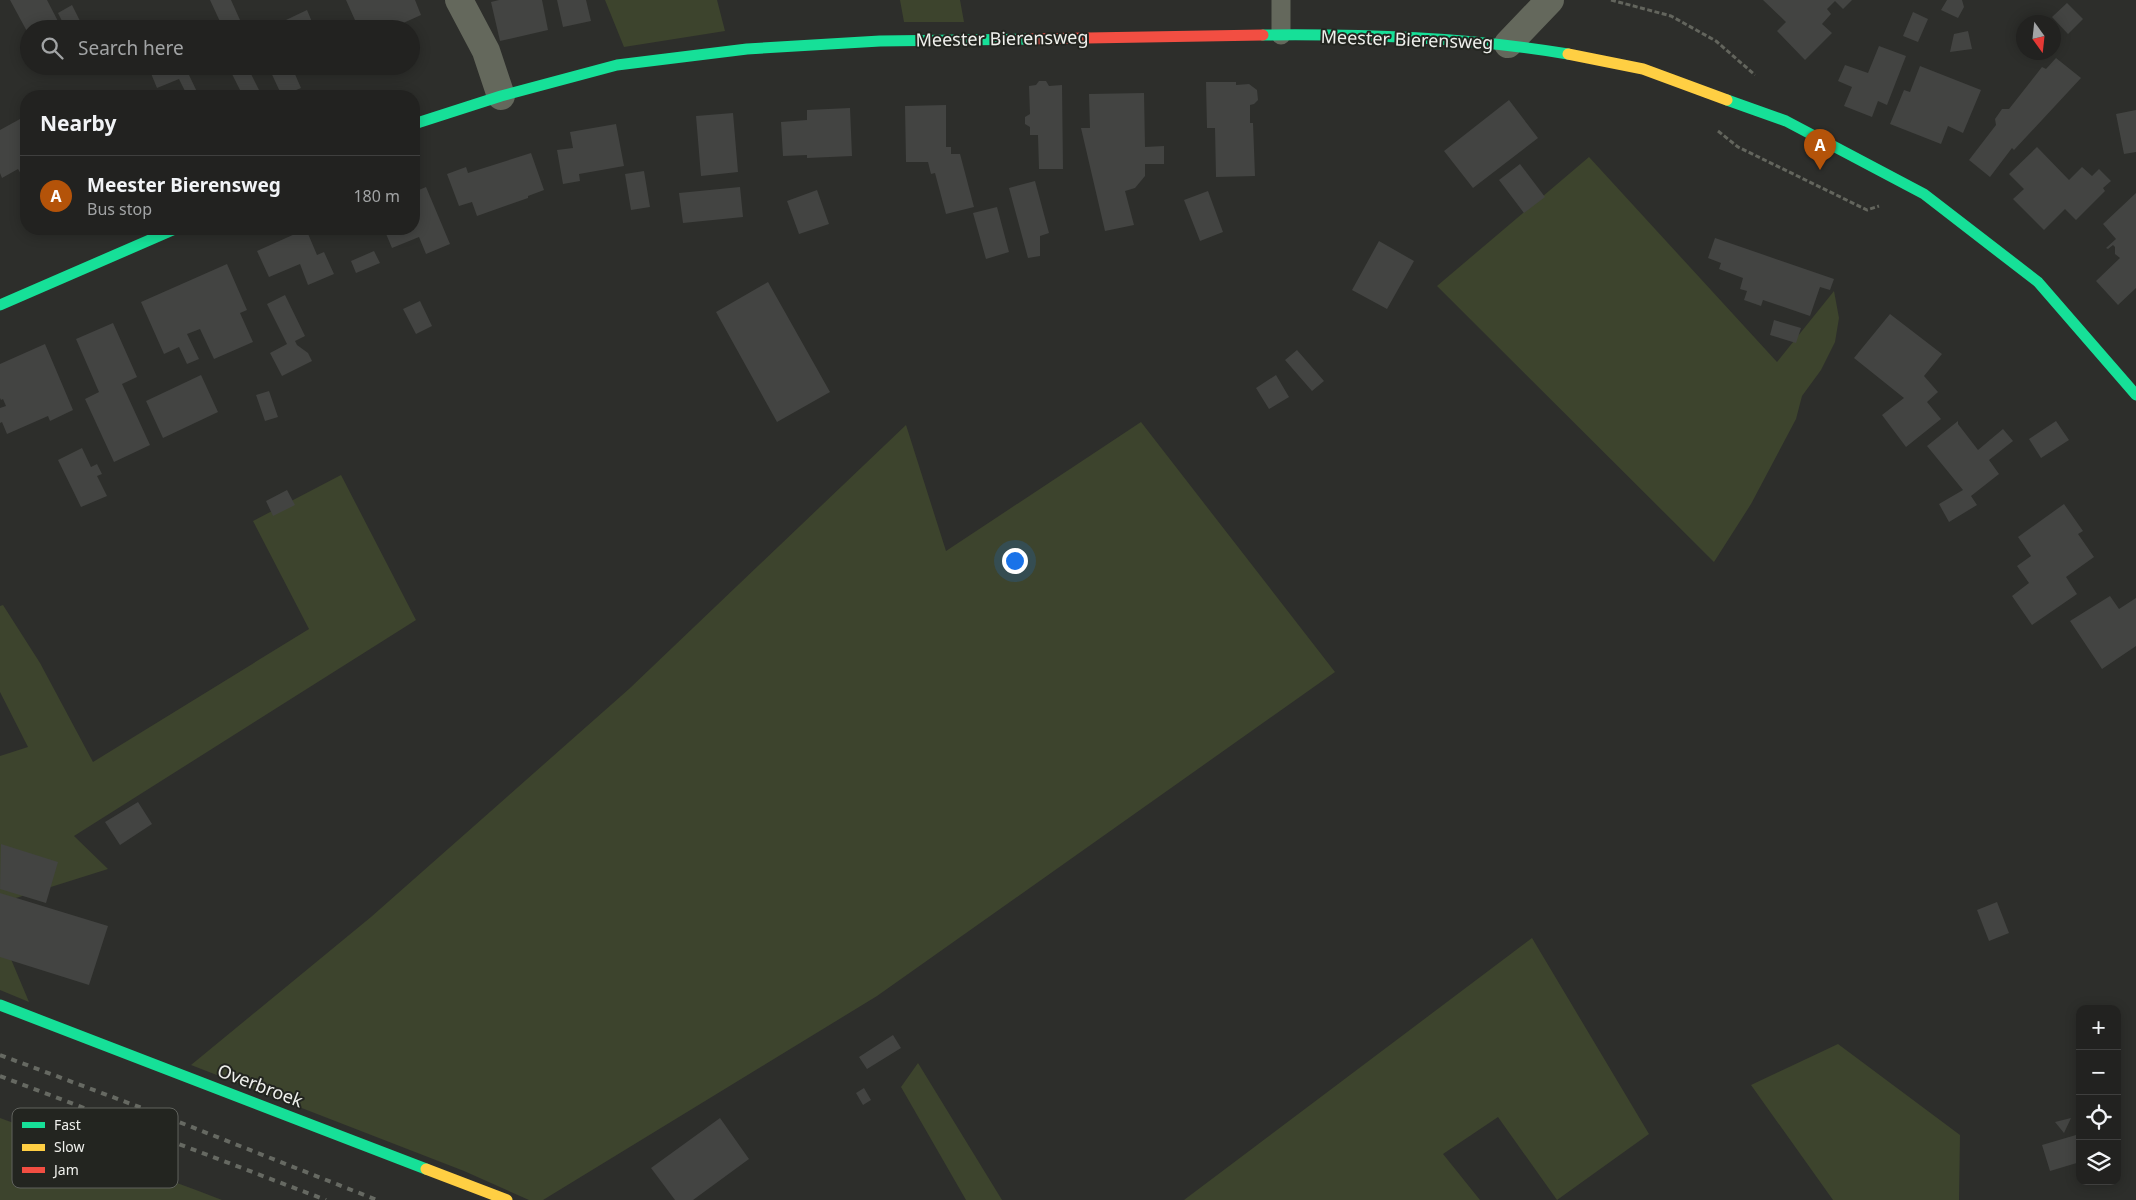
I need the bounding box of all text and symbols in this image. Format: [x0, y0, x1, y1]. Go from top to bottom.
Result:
north arrow [2016, 15, 2061, 60]
search box [20, 20, 420, 75]
street label: Meester Bierensweg [915, 24, 1089, 52]
street label: Meester Bierensweg [1320, 24, 1494, 54]
icon: search [38, 34, 66, 62]
text: Search here [78, 35, 184, 61]
text: Nearby [40, 109, 116, 137]
pin: A [1804, 129, 1836, 170]
text: Meester Bierensweg [87, 172, 281, 198]
text: A [50, 185, 62, 207]
text: 180 m [353, 185, 400, 207]
text: Bus stop [87, 198, 152, 220]
your location [1002, 548, 1028, 574]
map controls [2076, 1005, 2121, 1185]
button: + [2076, 1005, 2121, 1050]
button: − [2076, 1050, 2121, 1095]
street label: Overbroek [214, 1058, 307, 1112]
button: locate [2076, 1095, 2121, 1140]
legend [12, 1108, 178, 1188]
text: Fast [54, 1115, 81, 1134]
text: Slow [54, 1137, 85, 1156]
button: layers [2076, 1140, 2121, 1185]
text: Jam [52, 1160, 79, 1179]

